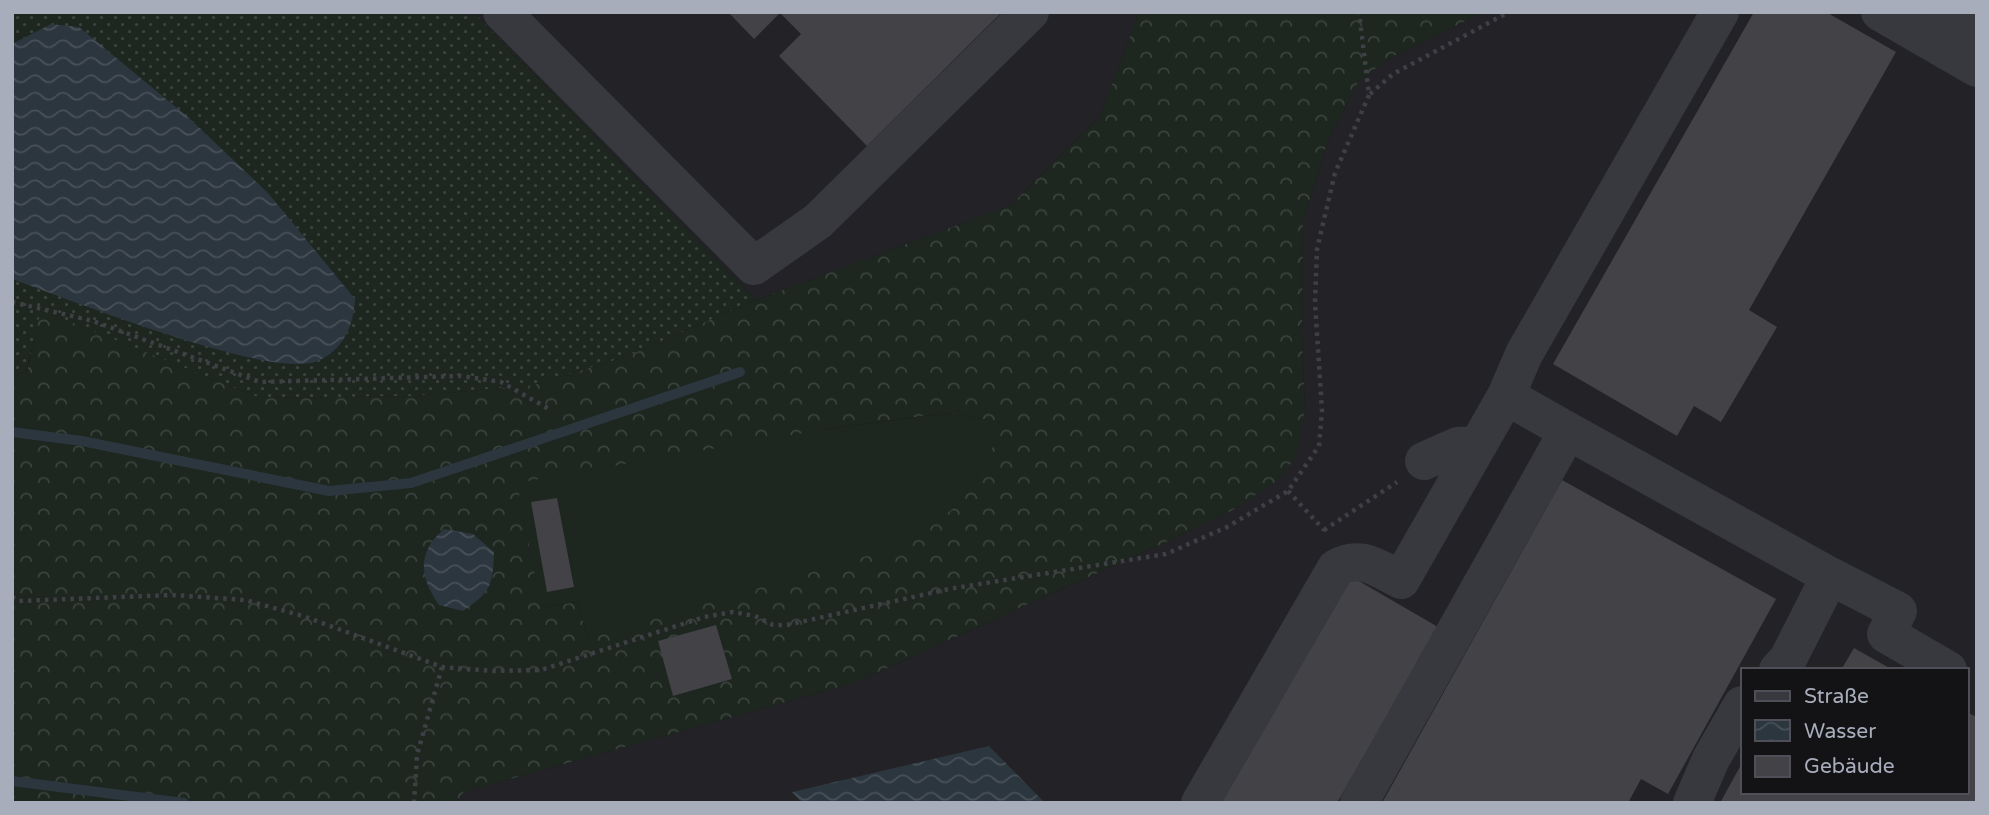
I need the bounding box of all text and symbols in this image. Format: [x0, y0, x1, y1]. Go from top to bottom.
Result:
legend [1741, 668, 1968, 794]
text: Straße [1804, 684, 1869, 709]
text: Wasser [1804, 719, 1876, 744]
text: Gebäude [1804, 754, 1895, 779]

